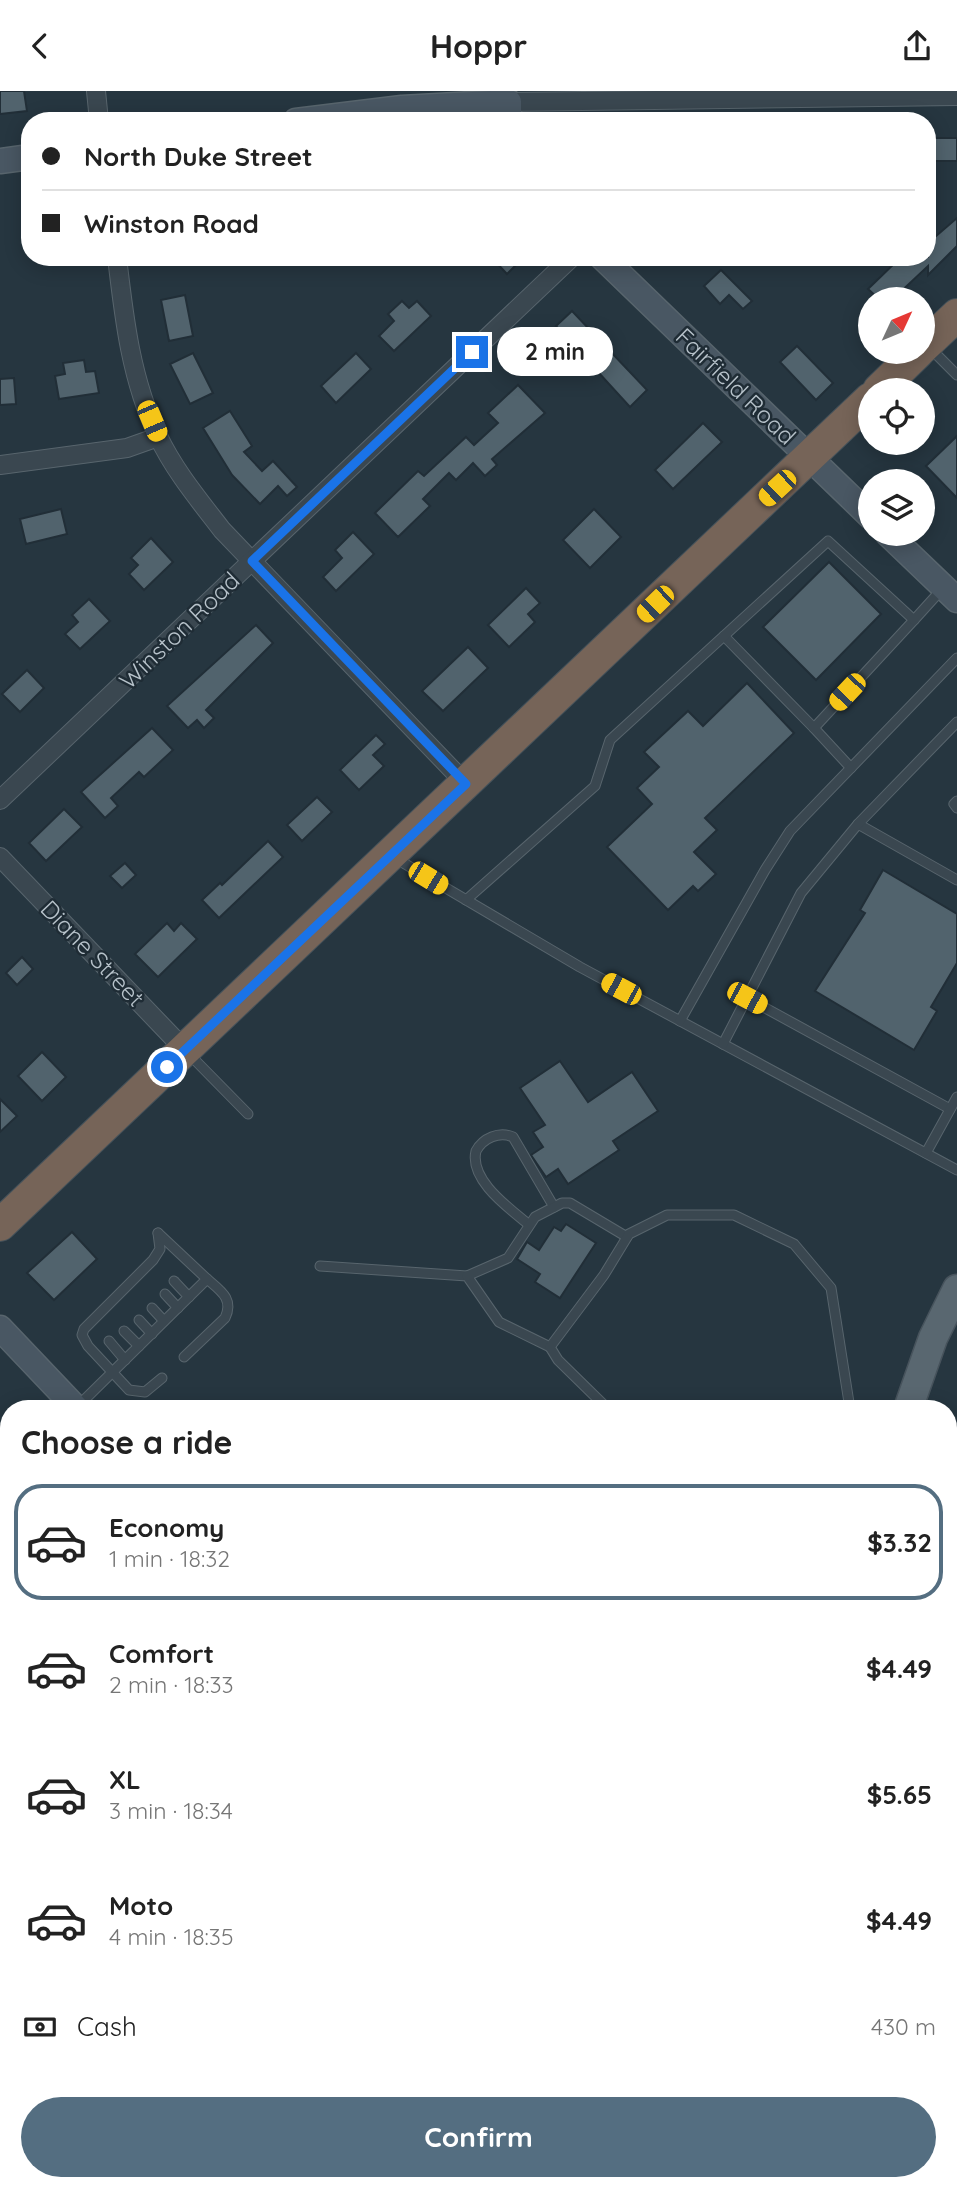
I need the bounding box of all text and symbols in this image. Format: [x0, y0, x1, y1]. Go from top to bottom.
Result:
text: Hoppr [430, 26, 527, 66]
icon: back [21, 27, 59, 65]
icon: share [898, 27, 936, 65]
text: North Duke Street [84, 140, 313, 173]
text: Winston Road [84, 207, 259, 240]
north arrow [858, 287, 934, 364]
map controls [858, 287, 935, 546]
street label: Fairfield Road [670, 321, 802, 451]
callout: 2 min [496, 327, 612, 377]
route end [456, 336, 488, 368]
text: 2 min [525, 337, 585, 366]
button: locate [858, 378, 935, 455]
car [135, 398, 170, 444]
car [755, 466, 800, 510]
button: layers [858, 469, 935, 546]
street label: Winston Road [112, 565, 246, 695]
car [633, 582, 678, 626]
car [825, 669, 870, 715]
car [405, 858, 452, 898]
street label: Diane Street [35, 893, 151, 1013]
car [598, 970, 645, 1008]
car [724, 979, 771, 1017]
route start [151, 1051, 183, 1083]
text: Choose a ride [21, 1422, 233, 1462]
icon: car [25, 1511, 88, 1574]
text: Economy [109, 1511, 224, 1544]
text: $3.32 [867, 1526, 932, 1559]
text: 1 min · 18:32 [109, 1544, 230, 1573]
icon: car [25, 1637, 88, 1700]
text: Comfort [109, 1637, 214, 1670]
text: $4.49 [866, 1652, 932, 1685]
text: 2 min · 18:33 [109, 1670, 234, 1699]
icon: car [25, 1763, 88, 1826]
text: XL [109, 1763, 141, 1796]
text: $5.65 [867, 1778, 932, 1811]
text: 3 min · 18:34 [109, 1796, 233, 1825]
icon: car [25, 1889, 88, 1952]
text: Moto [109, 1889, 173, 1922]
text: $4.49 [866, 1904, 932, 1937]
text: 4 min · 18:35 [109, 1922, 233, 1951]
icon: cash [21, 2008, 59, 2046]
text: Cash [77, 2010, 137, 2043]
text: 430 m [871, 2012, 936, 2041]
button: Confirm [21, 2097, 936, 2177]

